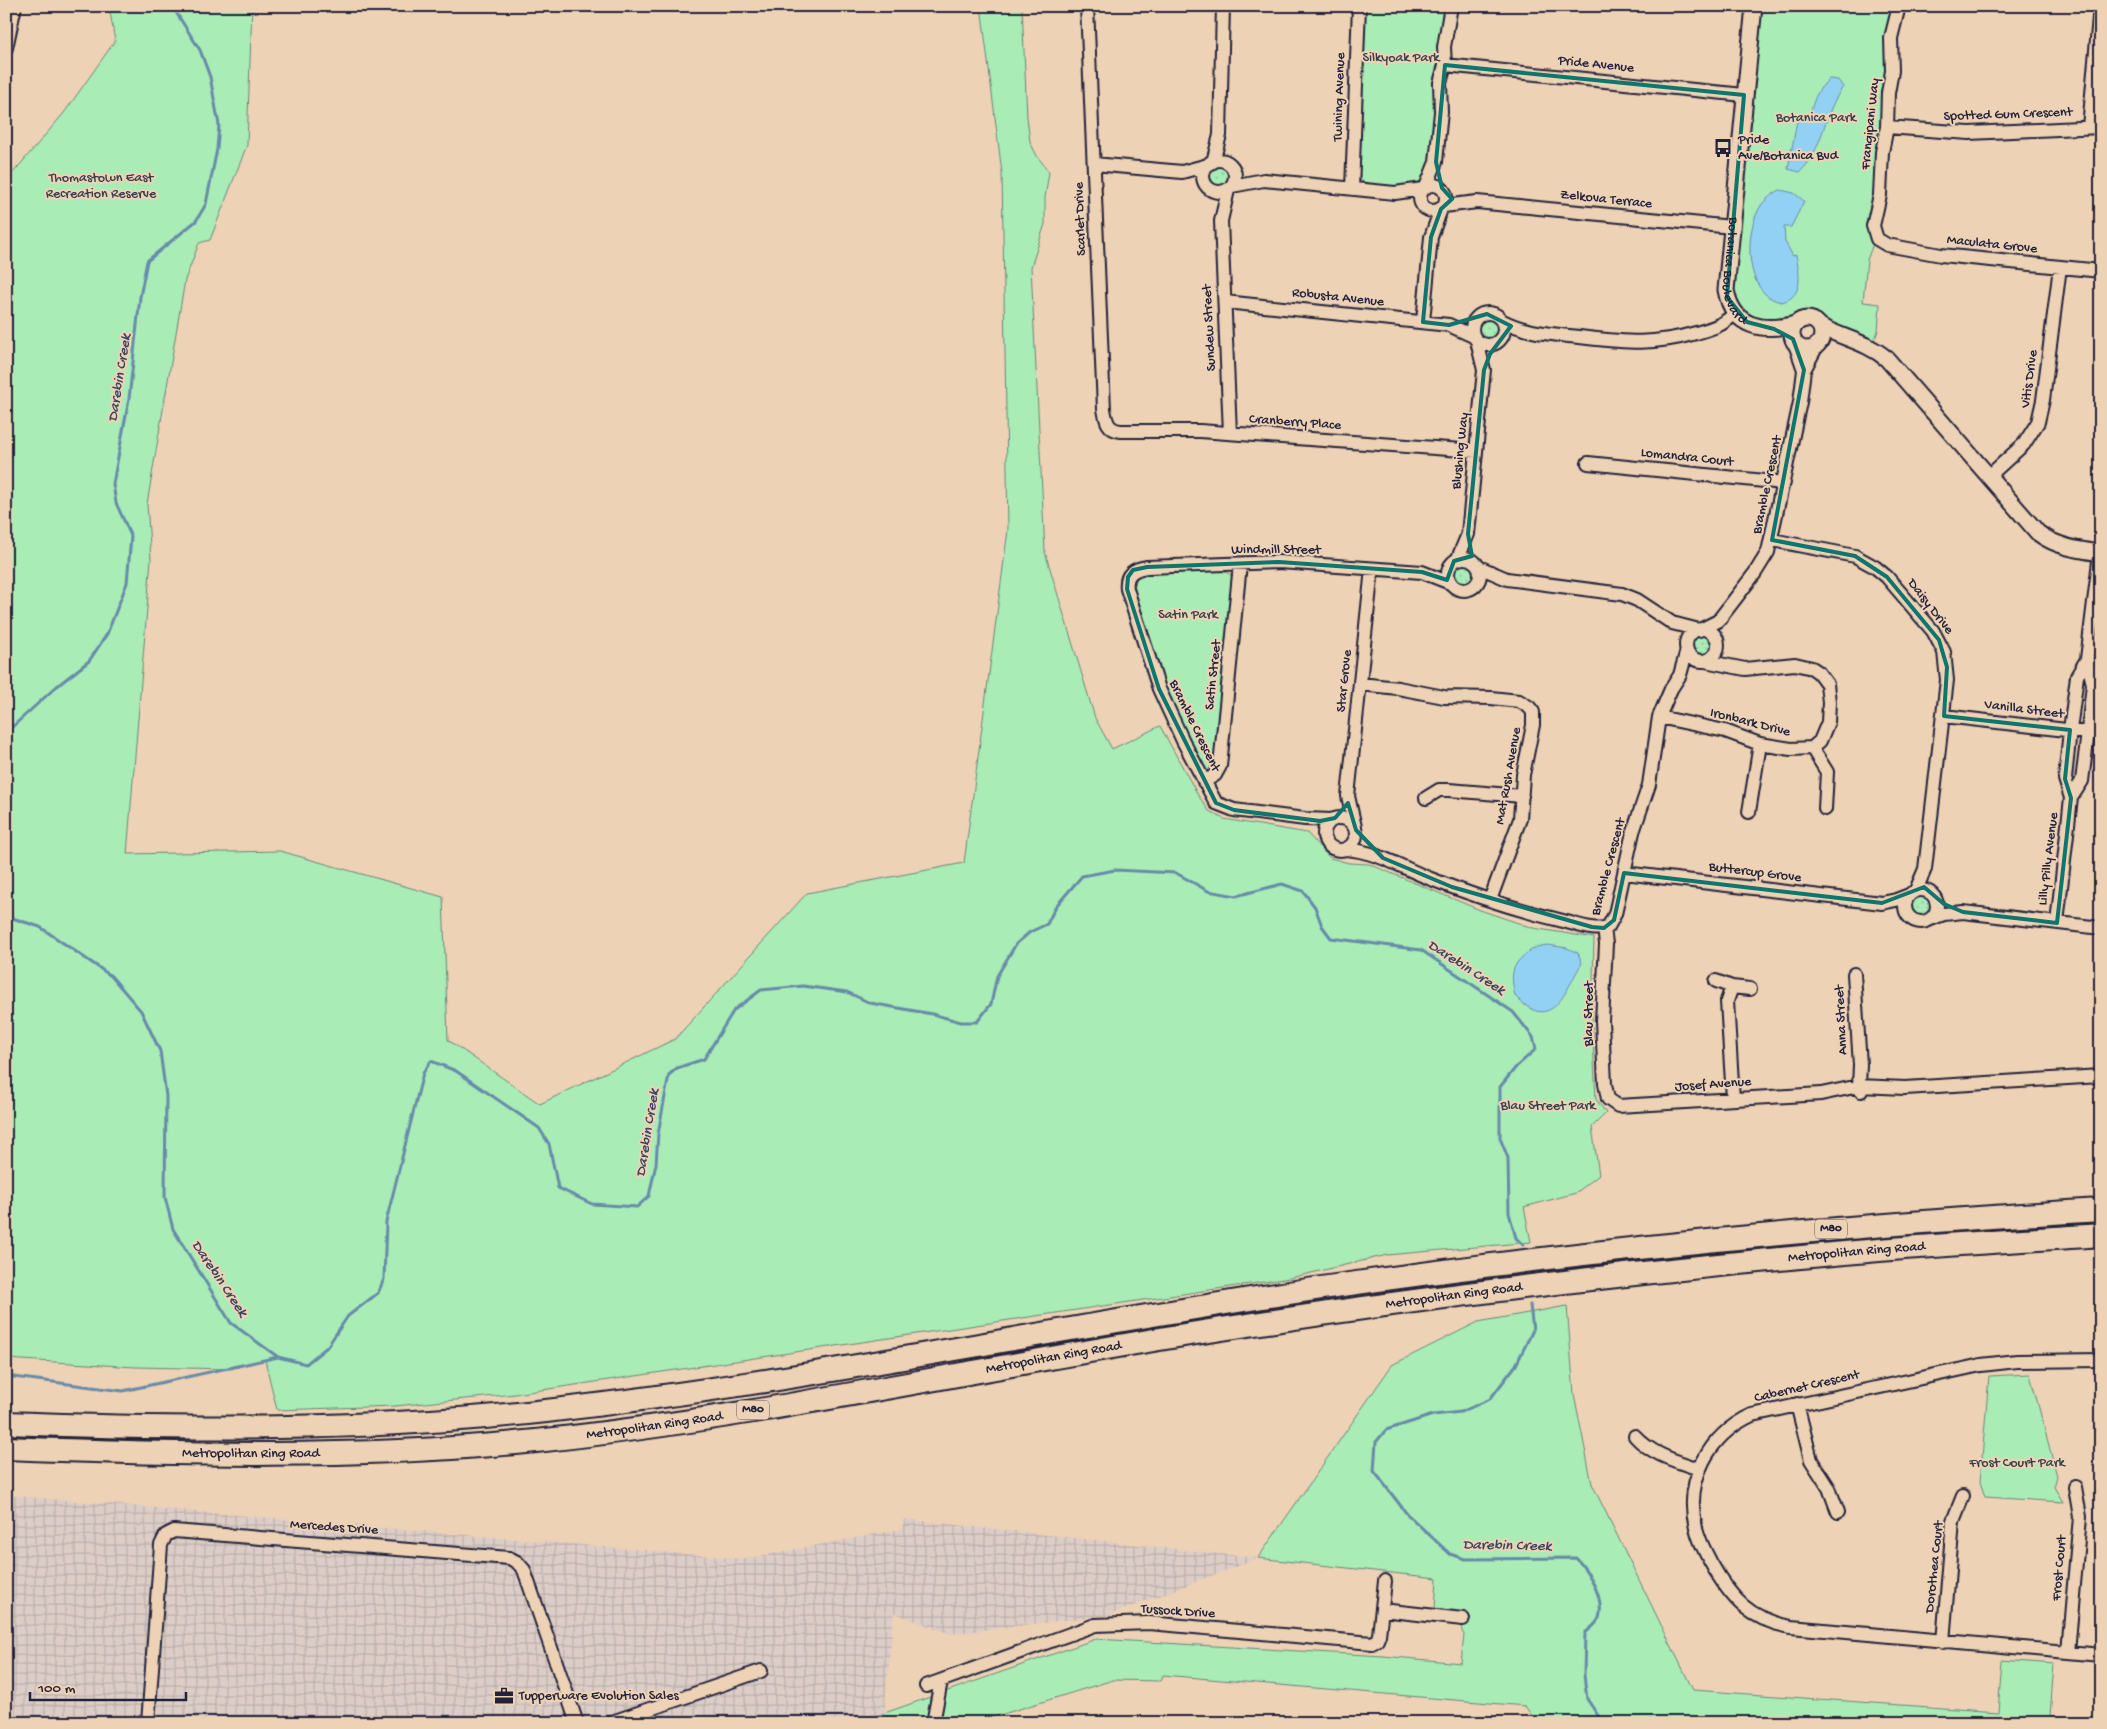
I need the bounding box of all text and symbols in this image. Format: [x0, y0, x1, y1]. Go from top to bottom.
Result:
park label: Silkyoak Park [1362, 50, 1441, 67]
street label: Twining Avenue [1330, 51, 1350, 143]
street label: Pride Avenue [1556, 52, 1636, 78]
street label: Frangipani Way [1858, 77, 1884, 172]
street label: Spotted Gum Crescent [1943, 104, 2074, 126]
park label: Botanica Park [1775, 110, 1858, 127]
place label: Pride Ave/Botanica Bvd [1737, 132, 1840, 165]
bus stop icon: Pride Ave/Botanica Bvd [1712, 137, 1734, 159]
park label: Thomastown East Recreation Reserve [46, 170, 157, 203]
street label: Scarlet Drive [1071, 181, 1091, 256]
street label: Zelkova Terrace [1559, 187, 1654, 213]
street label: Botanica Boulevard [1717, 215, 1752, 330]
street label: Maculata Grove [1946, 232, 2039, 258]
street label: Sundew Street [1199, 283, 1221, 372]
street label: Robusta Avenue [1291, 285, 1386, 311]
water label: Darebin Creek [104, 332, 136, 423]
street label: Vitis Drive [2017, 348, 2043, 410]
street label: Cranberry Place [1248, 411, 1342, 435]
street label: Blushing Way [1448, 412, 1473, 491]
street label: Bramble Crescent [1749, 433, 1787, 537]
street label: Lomandra Court [1640, 445, 1735, 471]
street label: Windmill Street [1231, 542, 1322, 559]
street label: Daisy Drive [1902, 575, 1957, 639]
park label: Satin Park [1158, 607, 1220, 624]
street label: Satin Street [1202, 638, 1226, 711]
street label: Star Grove [1333, 648, 1357, 713]
street label: Bramble Crescent [1164, 676, 1224, 776]
street label: Vanilla Street [1982, 697, 2066, 723]
street label: Ironbark Drive [1708, 705, 1793, 741]
street label: Mat Rush Avenue [1492, 725, 1526, 826]
street label: Lilly Pilly Avenue [2035, 811, 2063, 907]
street label: Bramble Crescent [1588, 815, 1630, 919]
street label: Buttercup Grove [1707, 859, 1803, 887]
water label: Darebin Creek [1424, 936, 1509, 1000]
street label: Blau Street [1581, 980, 1598, 1048]
street label: Anna Street [1832, 983, 1852, 1055]
street label: Josef Avenue [1674, 1074, 1753, 1096]
water label: Darebin Creek [632, 1087, 664, 1178]
park label: Blau Street Park [1499, 1098, 1597, 1115]
road number: M80 [1815, 1220, 1847, 1238]
water label: Darebin Creek [187, 1237, 252, 1322]
street label: Metropolitan Ring Road [1787, 1238, 1928, 1267]
street label: Metropolitan Ring Road [1385, 1278, 1525, 1313]
street label: Metropolitan Ring Road [984, 1337, 1125, 1378]
street label: Cabernet Crescent [1753, 1366, 1862, 1407]
road number: M80 [737, 1400, 769, 1420]
street label: Metropolitan Ring Road [585, 1407, 726, 1444]
street label: Metropolitan Ring Road [182, 1445, 322, 1462]
park label: Frost Court Park [1968, 1455, 2067, 1472]
street label: Mercedes Drive [289, 1516, 379, 1540]
street label: Dorothea Court [1922, 1519, 1948, 1615]
street label: Frost Court [2049, 1533, 2071, 1602]
water label: Darebin Creek [1463, 1536, 1553, 1556]
street label: Tussock Drive [1139, 1601, 1216, 1623]
scale bar [30, 1669, 186, 1701]
text: 100 m [37, 1680, 76, 1698]
office icon: Tupperware Evolution Sales [493, 1685, 515, 1707]
place label: Tupperware Evolution Sales [518, 1688, 679, 1705]

